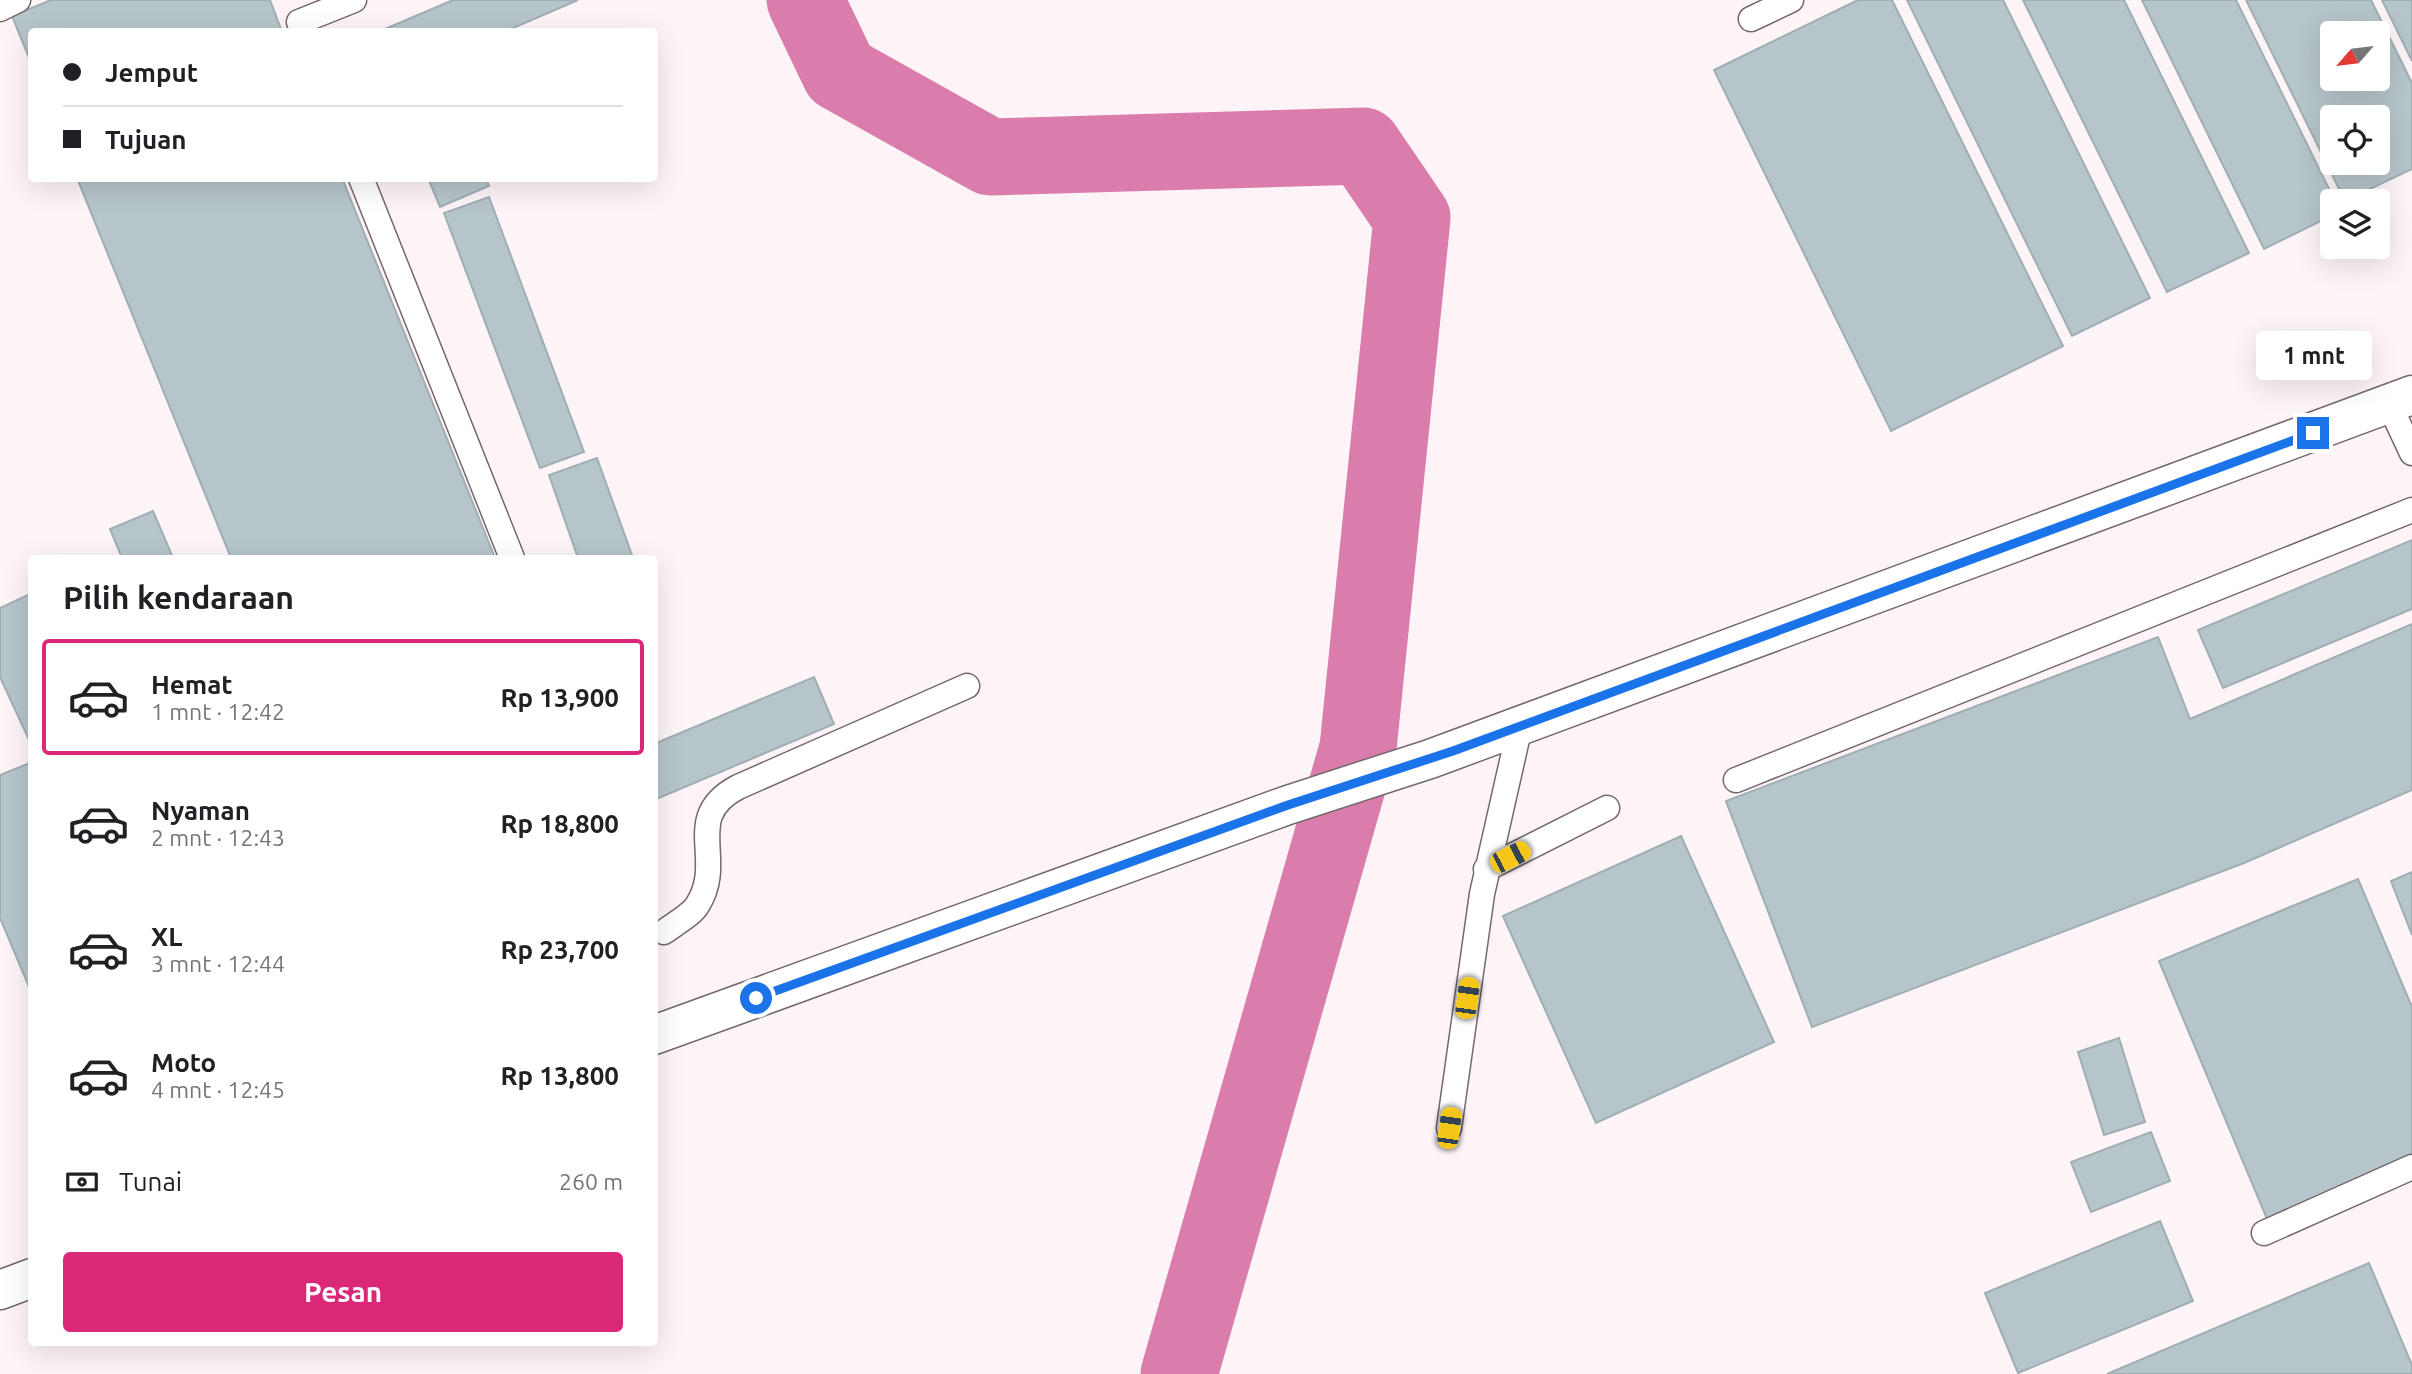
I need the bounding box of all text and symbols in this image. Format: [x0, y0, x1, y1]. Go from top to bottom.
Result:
north arrow [2320, 21, 2390, 91]
map controls [2320, 21, 2390, 259]
text: Jemput [105, 58, 198, 87]
button: locate [2320, 105, 2390, 175]
text: Tujuan [105, 125, 186, 154]
button: layers [2320, 189, 2390, 259]
callout: 1 mnt [2255, 332, 2371, 380]
text: 1 mnt [2283, 343, 2345, 368]
route end [2297, 417, 2329, 449]
text: Pilih kendaraan [63, 579, 294, 615]
icon: car [67, 666, 130, 729]
text: Hemat [151, 670, 233, 699]
text: Rp 13,900 [500, 683, 619, 712]
text: 1 mnt · 12:42 [151, 699, 285, 724]
icon: car [67, 792, 130, 855]
text: Nyaman [151, 796, 250, 825]
text: Rp 18,800 [500, 809, 619, 838]
text: 2 mnt · 12:43 [151, 825, 285, 850]
car [1487, 838, 1534, 876]
icon: car [67, 918, 130, 981]
text: XL [151, 922, 182, 951]
text: Rp 23,700 [500, 935, 619, 964]
text: 3 mnt · 12:44 [151, 951, 285, 976]
car [1454, 976, 1481, 1020]
route start [740, 982, 772, 1014]
icon: car [67, 1044, 130, 1107]
text: Moto [151, 1048, 216, 1077]
text: Rp 13,800 [500, 1061, 619, 1090]
text: 4 mnt · 12:45 [151, 1077, 285, 1102]
car [1436, 1106, 1463, 1150]
icon: cash [63, 1163, 101, 1201]
text: Tunai [119, 1167, 182, 1196]
text: 260 m [559, 1169, 623, 1194]
button: Pesan [63, 1252, 623, 1332]

